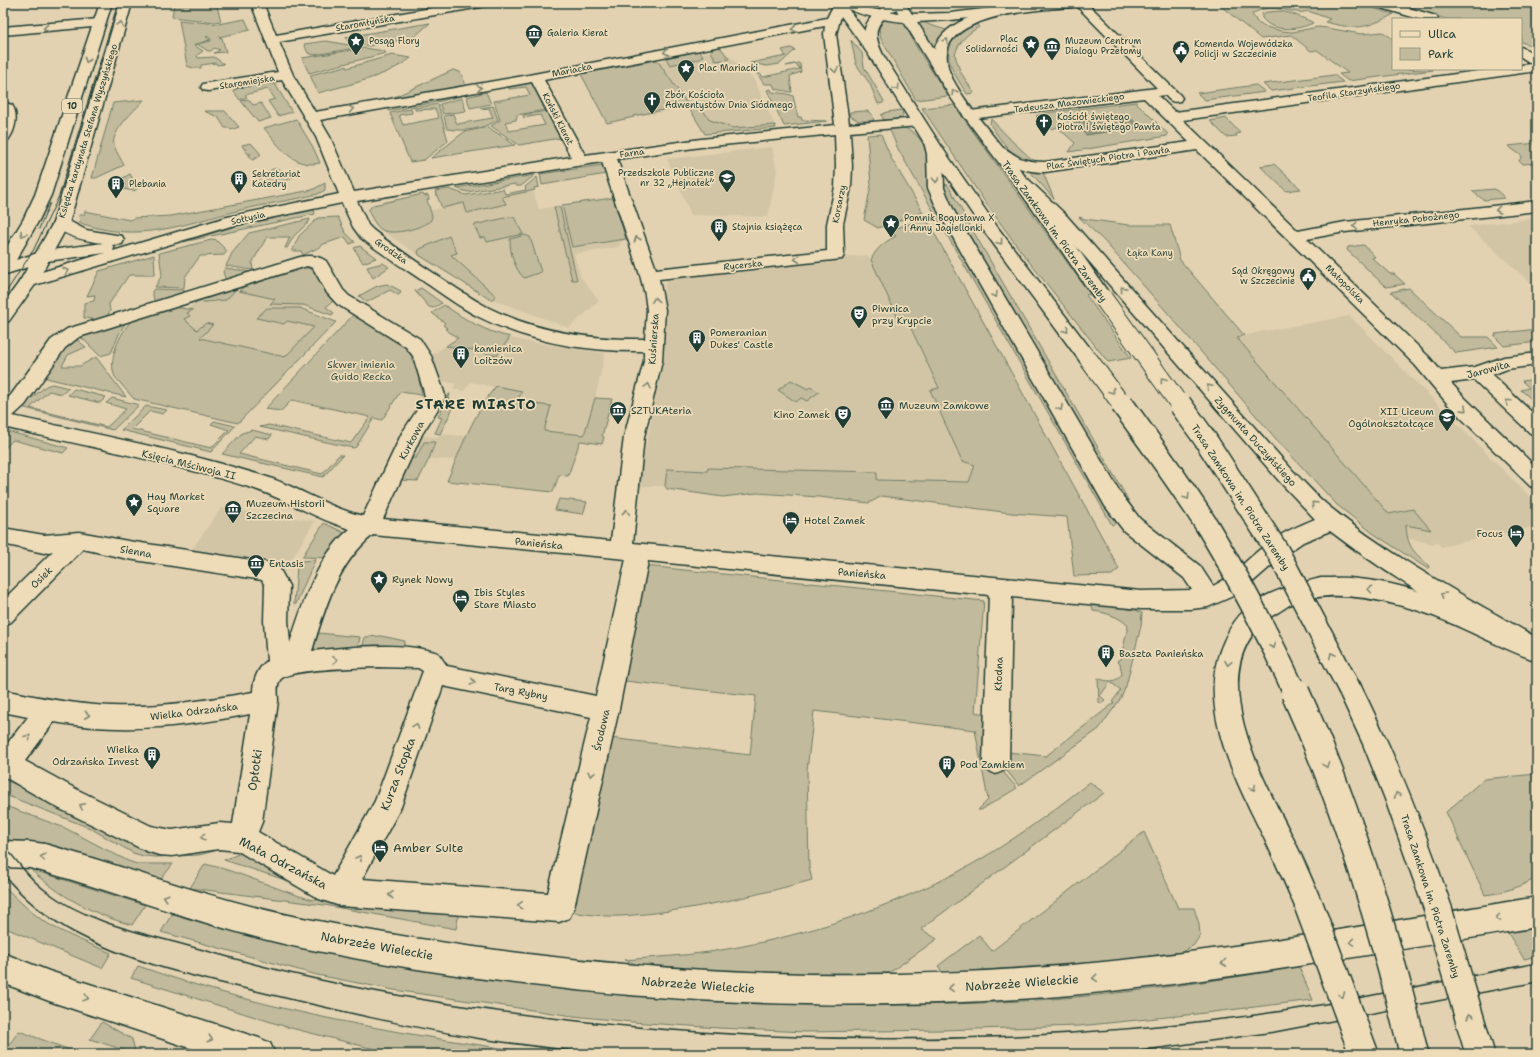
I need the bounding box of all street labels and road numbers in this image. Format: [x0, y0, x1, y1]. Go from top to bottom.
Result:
street label: Staromłyńska [335, 12, 396, 34]
street label: Księdza kardynała Stefana Wyszyńskiego [56, 42, 120, 220]
street label: Mariacka [551, 60, 594, 80]
street label: Staromiejska [219, 72, 276, 92]
street label: Teofila Starzyńskiego [1307, 80, 1401, 104]
street label: Tadeusza Mazowieckiego [1013, 90, 1125, 116]
street label: Koński Kierat [540, 91, 576, 147]
road number: 10 [62, 99, 82, 113]
street label: Plac Świętych Piotra i Pawła [1045, 142, 1171, 173]
street label: Farna [619, 145, 646, 161]
street label: Trasa Zamkowa im. Piotra Zaremby [999, 158, 1110, 305]
street label: Korsarzy [829, 184, 849, 224]
street label: Sołtysia [230, 208, 267, 228]
street label: Henryka Pobożnego [1372, 208, 1460, 230]
street label: Grodzka [372, 235, 410, 267]
street label: Rycerska [723, 257, 763, 273]
street label: Małopolska [1323, 262, 1367, 306]
street label: Kuśnierska [645, 312, 662, 365]
street label: Jarowita [1465, 357, 1512, 381]
street label: Zygmunta Duczyńskiego [1212, 394, 1300, 489]
street label: Kurkowa [396, 418, 427, 462]
street label: Trasa Zamkowa im. Piotra Zaremby [1188, 422, 1293, 573]
street label: Księcia Mściwoja II [141, 447, 238, 483]
street label: Panieńska [514, 535, 564, 553]
street label: Sienna [119, 542, 154, 561]
street label: Osiek [28, 563, 55, 591]
street label: Panieńska [837, 565, 887, 582]
street label: Kłodna [991, 656, 1006, 691]
street label: Targ Rybny [493, 680, 549, 703]
street label: Wielka Odrzańska [149, 700, 239, 723]
street label: Środowa [590, 707, 613, 752]
street label: Kurza Stopka [377, 735, 419, 813]
street label: Opłotki [244, 748, 266, 792]
street label: Trasa Zamkowa im. Piotra Zaremby [1398, 813, 1463, 980]
street label: Mała Odrzańska [236, 833, 330, 893]
street label: Nabrzeże Wieleckie [320, 928, 435, 964]
street label: Nabrzeże Wieleckie [965, 971, 1080, 995]
street label: Nabrzeże Wieleckie [641, 973, 756, 997]

